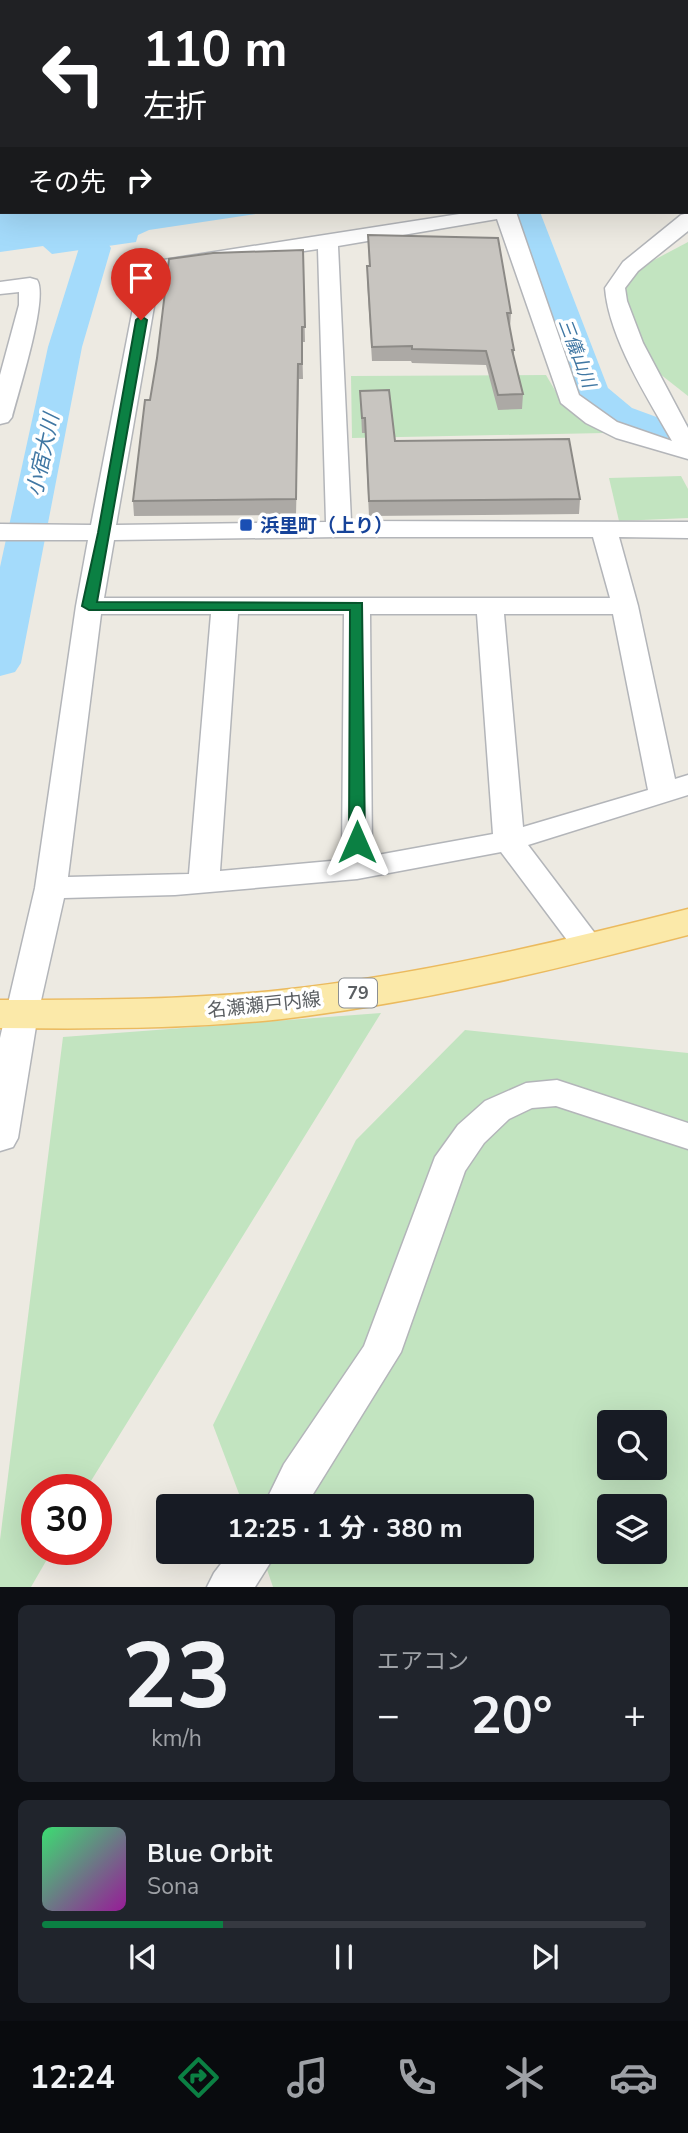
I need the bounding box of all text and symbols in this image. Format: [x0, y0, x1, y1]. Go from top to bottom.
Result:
text: 110 m [143, 16, 287, 83]
icon: left [28, 28, 119, 119]
text: 左折 [143, 85, 207, 128]
icon: right [120, 161, 158, 199]
text: その先 [28, 165, 106, 200]
pin [111, 248, 171, 320]
icon: arrive [122, 259, 160, 297]
water label: 三儀山川 [553, 315, 602, 393]
water label: 小宿大川 [21, 409, 66, 499]
place label: 浜里町（上り） [260, 513, 393, 539]
marker: 浜里町（上り） [238, 517, 254, 533]
position arrow [320, 805, 394, 879]
road number: 79 [339, 978, 377, 1008]
street label: 名瀬瀬戸内線 [206, 986, 322, 1024]
map controls [597, 1410, 667, 1564]
button: search [597, 1410, 667, 1480]
speed limit sign: 30 [21, 1474, 112, 1565]
button: layers [597, 1494, 667, 1564]
text: 12:25 · 1 分 · 380 m [227, 1511, 463, 1546]
text: 23 [122, 1615, 231, 1739]
text: エアコン [377, 1646, 469, 1677]
text: 20° [470, 1680, 553, 1751]
text: − [377, 1690, 400, 1741]
text: + [623, 1690, 646, 1741]
text: km/h [151, 1723, 202, 1754]
text: Blue Orbit [147, 1836, 272, 1871]
text: Sona [147, 1871, 199, 1902]
icon: previous [124, 1938, 162, 1976]
icon: pause [325, 1938, 363, 1976]
icon: next [526, 1938, 564, 1976]
icon: directions [174, 2053, 223, 2102]
icon: music [283, 2053, 332, 2102]
icon: phone [392, 2053, 441, 2102]
icon: climate [500, 2053, 549, 2102]
icon: car [609, 2053, 658, 2102]
text: 12:24 [30, 2056, 115, 2099]

